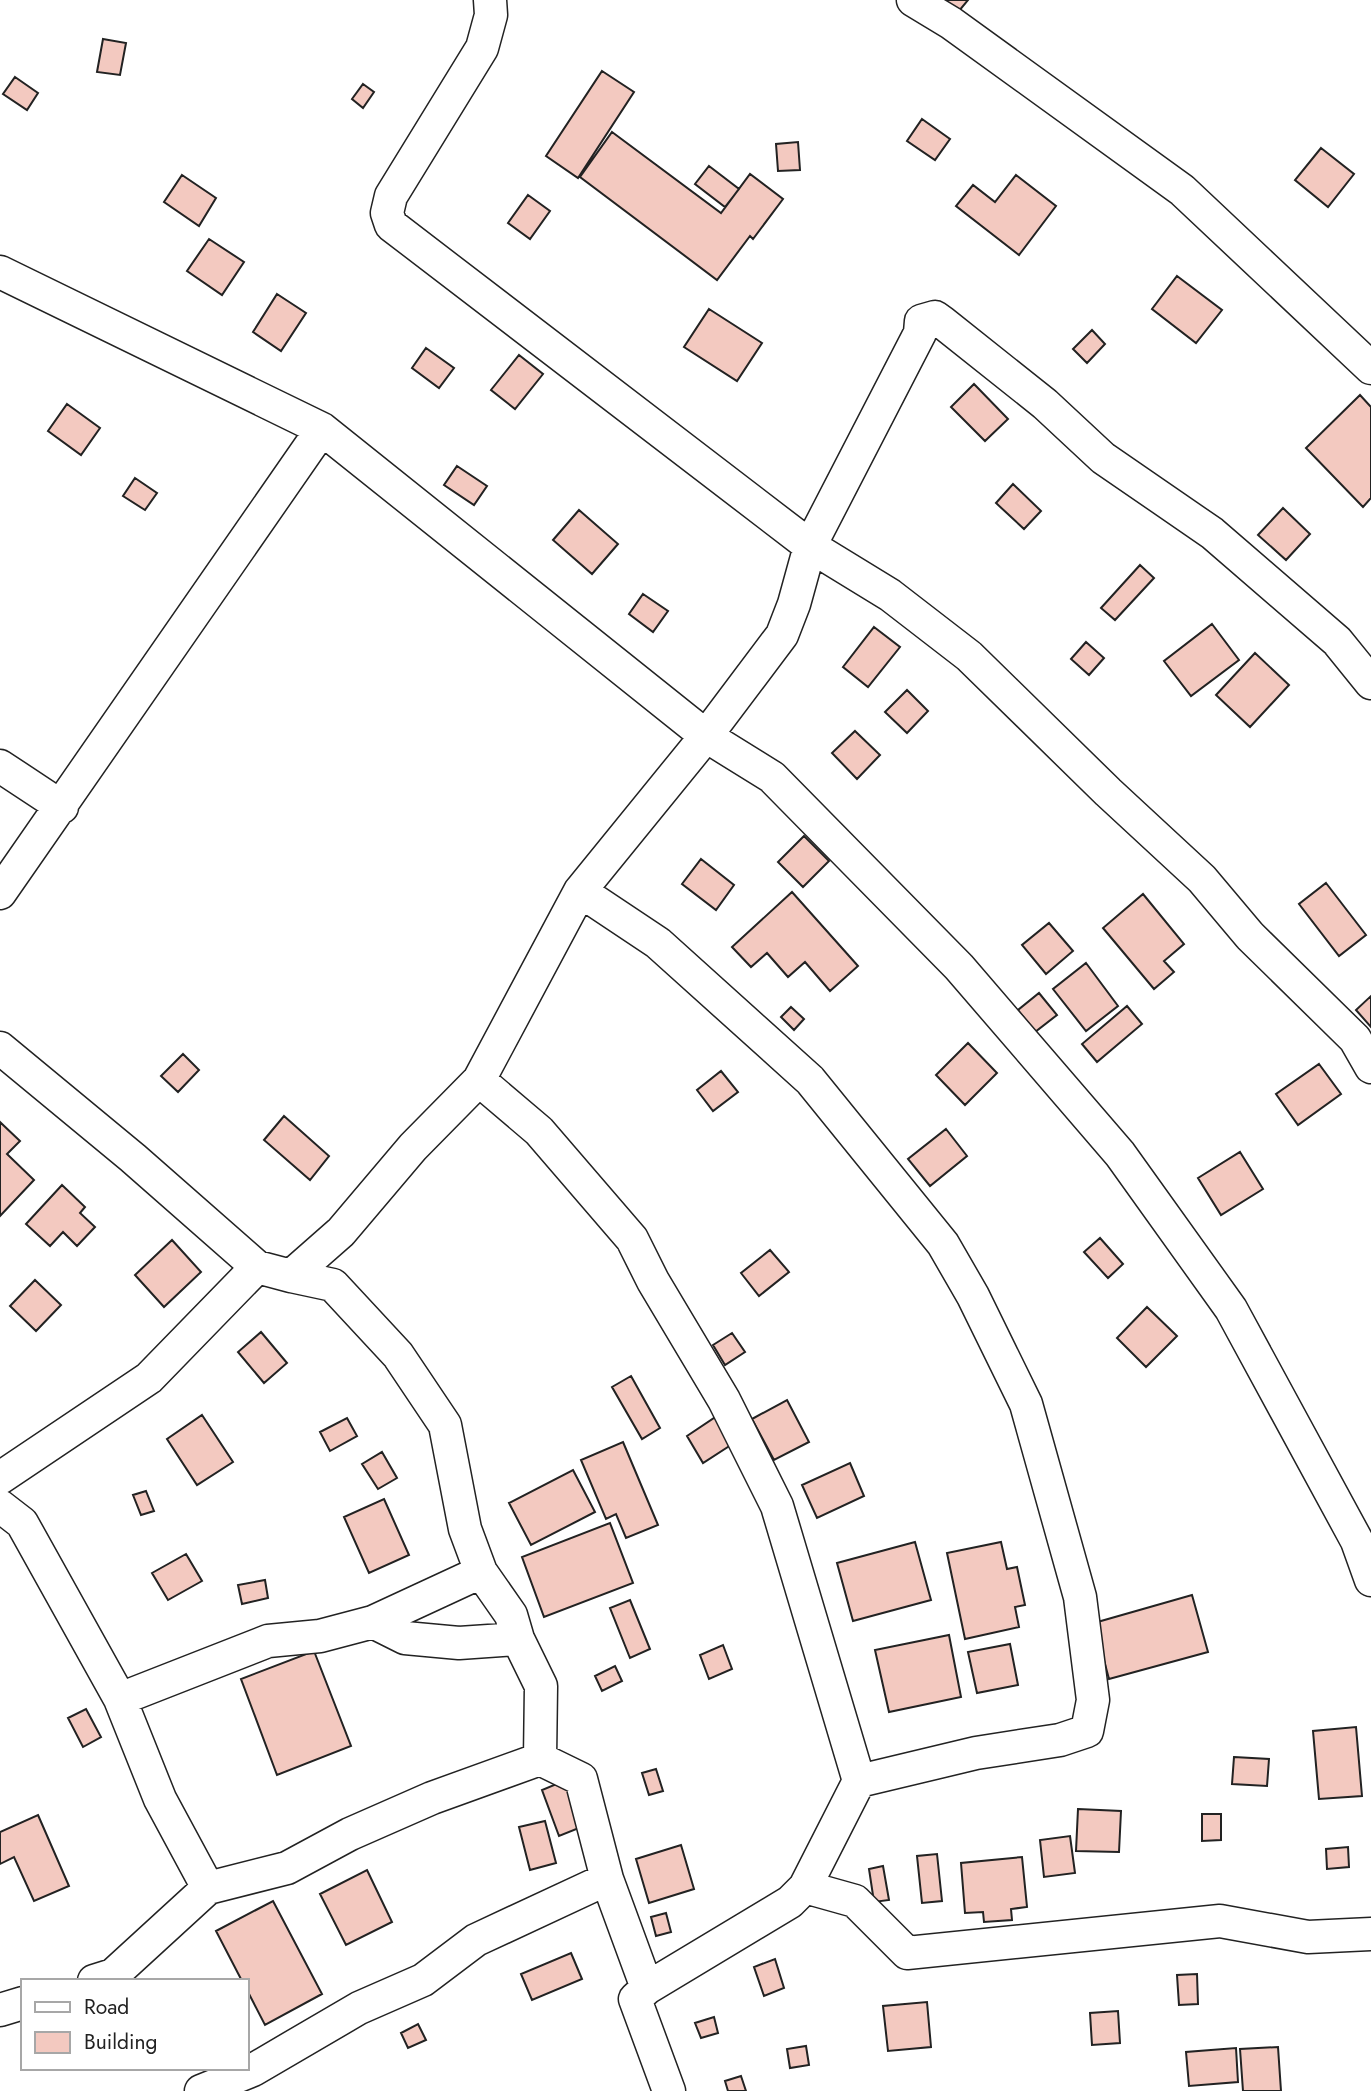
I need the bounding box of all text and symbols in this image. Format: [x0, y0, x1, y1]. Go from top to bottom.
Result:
legend [21, 1979, 248, 2070]
text: Road [84, 1992, 129, 2022]
text: Building [84, 2027, 157, 2057]

